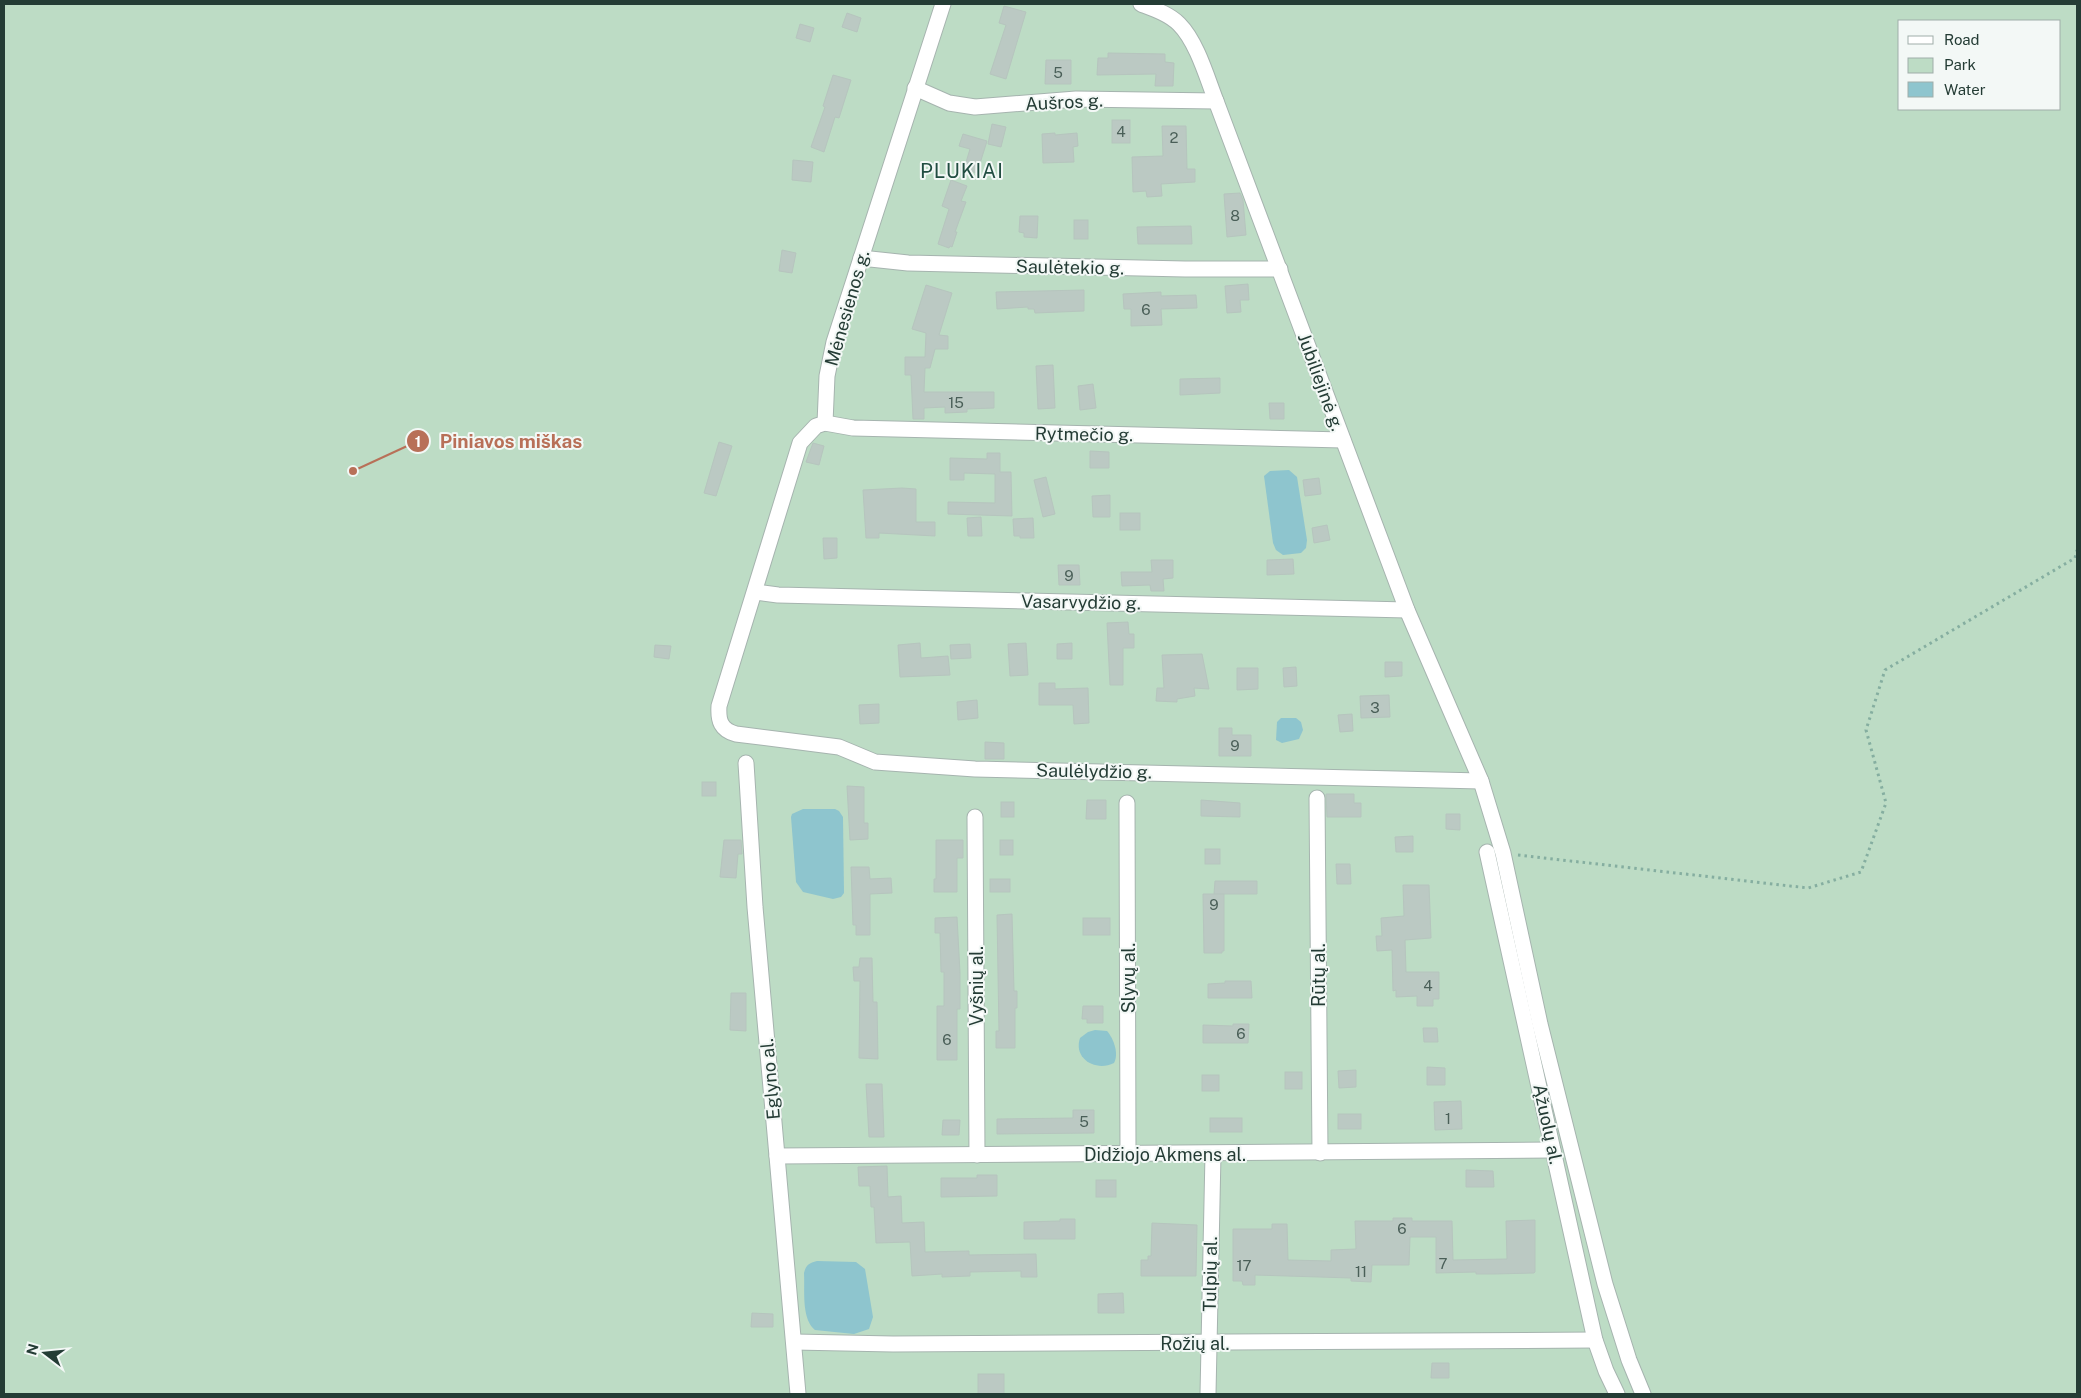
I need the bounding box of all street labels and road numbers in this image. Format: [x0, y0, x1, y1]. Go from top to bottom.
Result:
street label: Aušros g. [1025, 89, 1103, 115]
street label: Mėnesienos g. [820, 248, 874, 368]
street label: Saulėtekio g. [1016, 256, 1124, 278]
street label: Jubiliejinė g. [1294, 330, 1348, 434]
street label: Rytmečio g. [1035, 423, 1133, 445]
street label: Vasarvydžio g. [1021, 590, 1141, 614]
street label: Saulėlydžio g. [1036, 759, 1152, 783]
street label: Slyvų al. [1118, 943, 1139, 1013]
street label: Rūtų al. [1308, 943, 1329, 1007]
street label: Vyšnių al. [966, 946, 987, 1026]
street label: Eglyno al. [756, 1038, 784, 1120]
street label: Ąžuolų al. [1529, 1082, 1567, 1166]
street label: Didžiojo Akmens al. [1084, 1144, 1246, 1165]
street label: Tulpių al. [1199, 1236, 1221, 1312]
street label: Rožių al. [1160, 1333, 1230, 1354]

